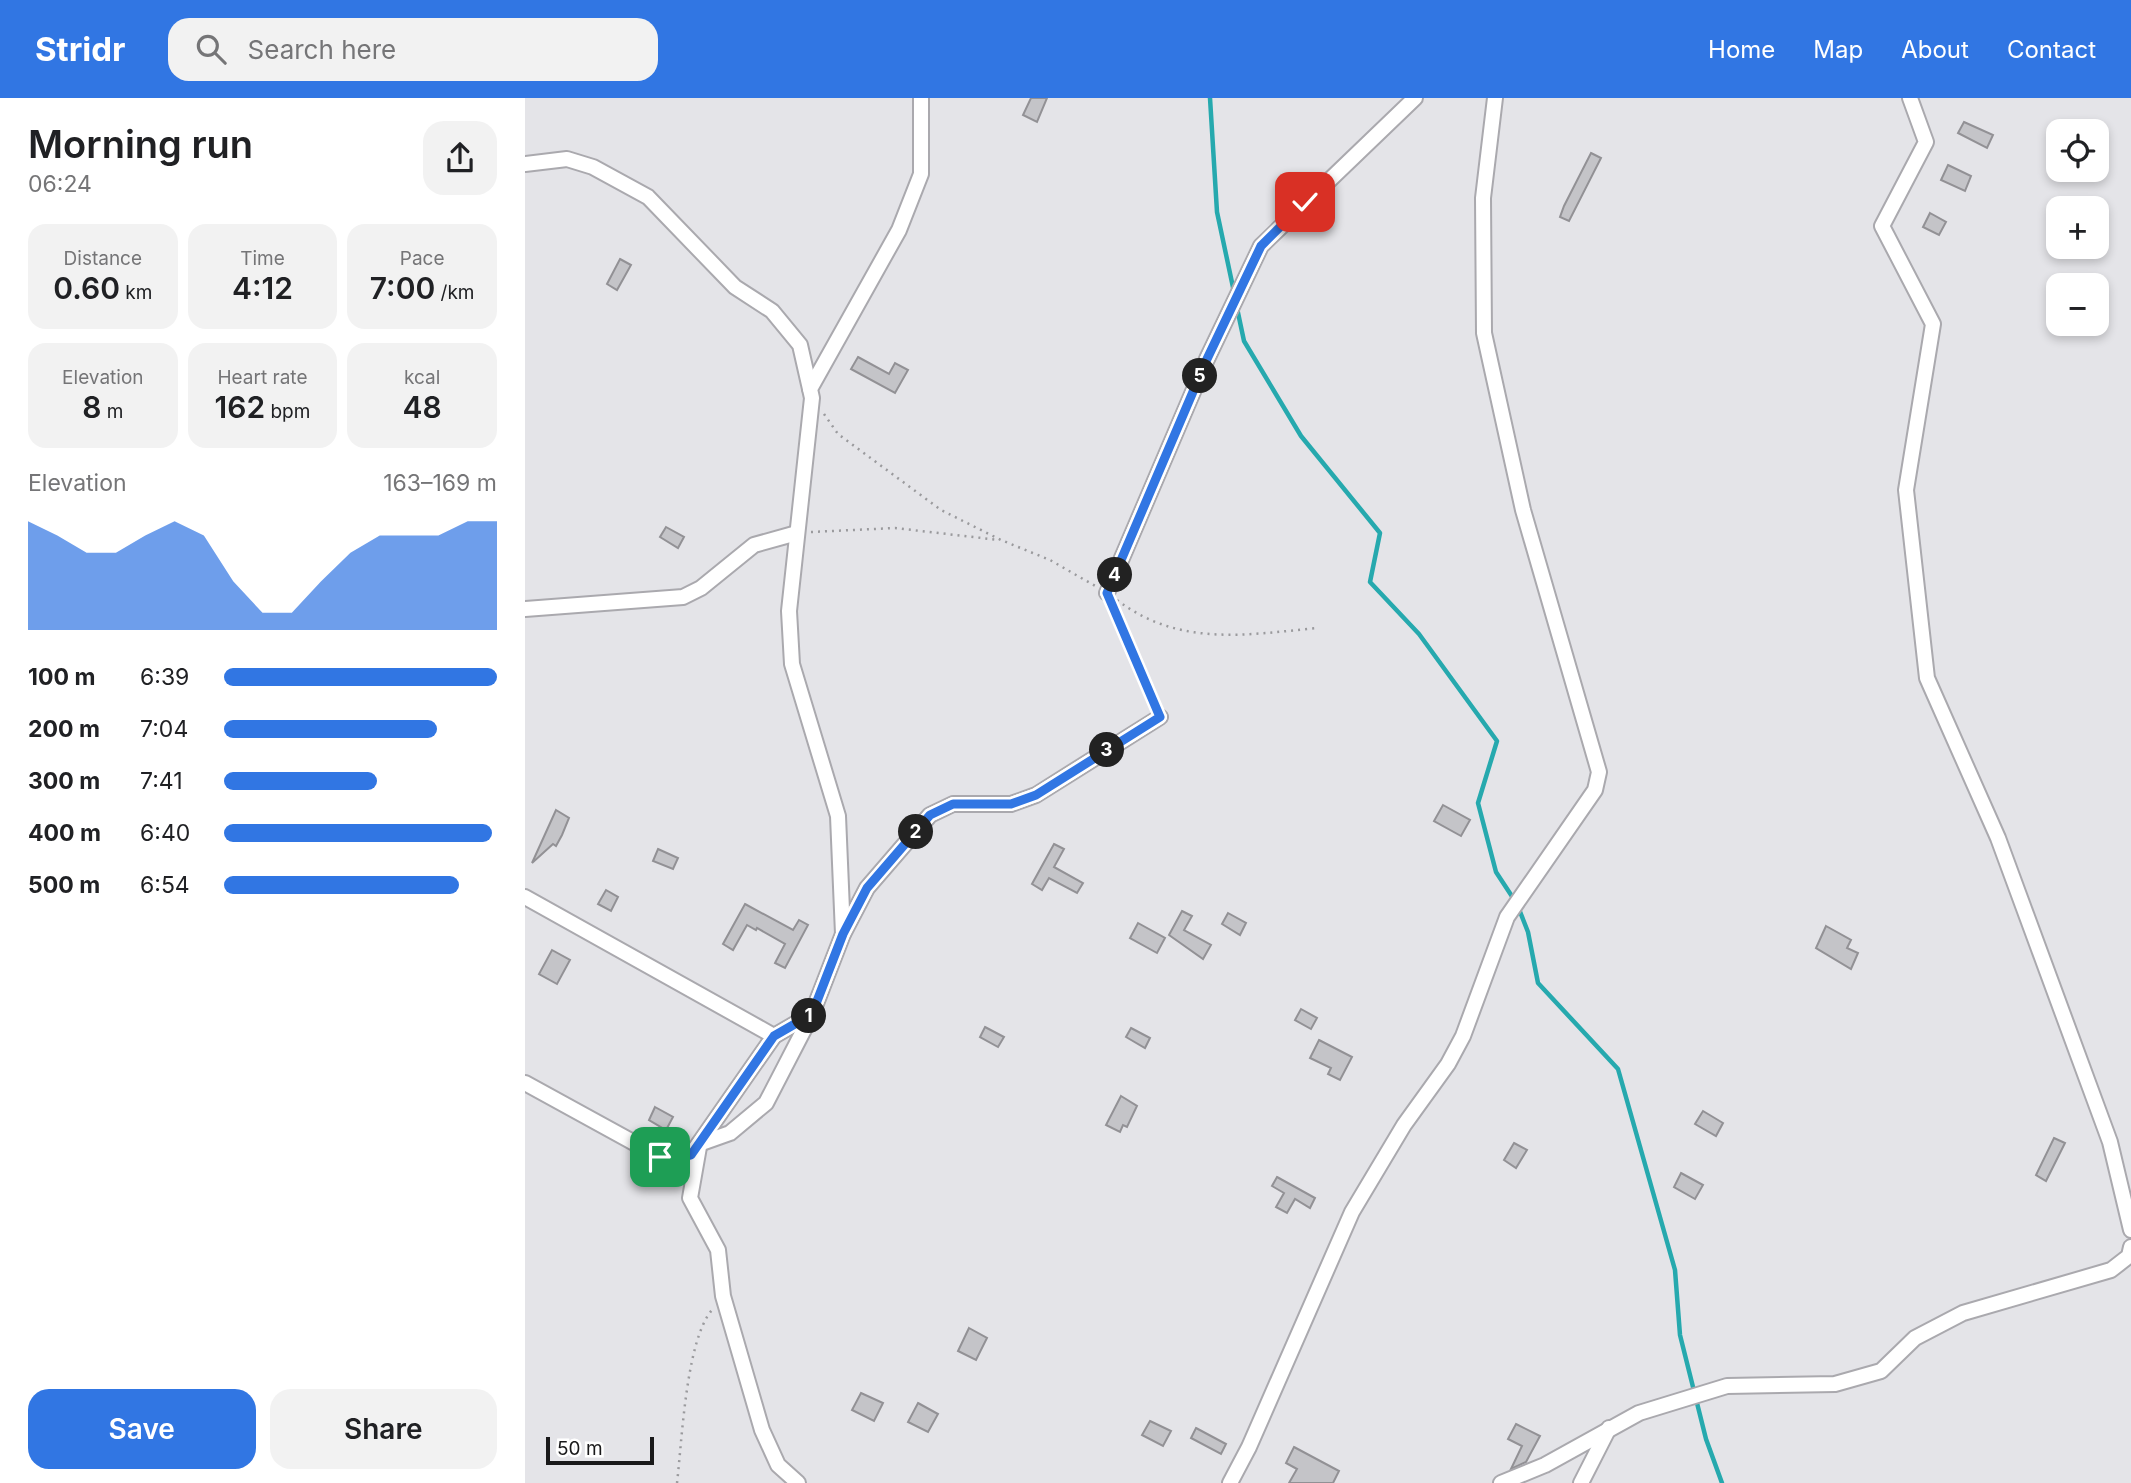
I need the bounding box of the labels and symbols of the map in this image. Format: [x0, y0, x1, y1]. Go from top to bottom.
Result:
pin [1275, 172, 1335, 232]
pin: 5 [1183, 358, 1217, 394]
pin: 4 [1097, 558, 1133, 592]
pin: 3 [1089, 732, 1125, 768]
pin: 2 [899, 814, 933, 850]
pin: 1 [791, 998, 827, 1034]
pin [630, 1127, 690, 1187]
scale bar [546, 1434, 655, 1466]

